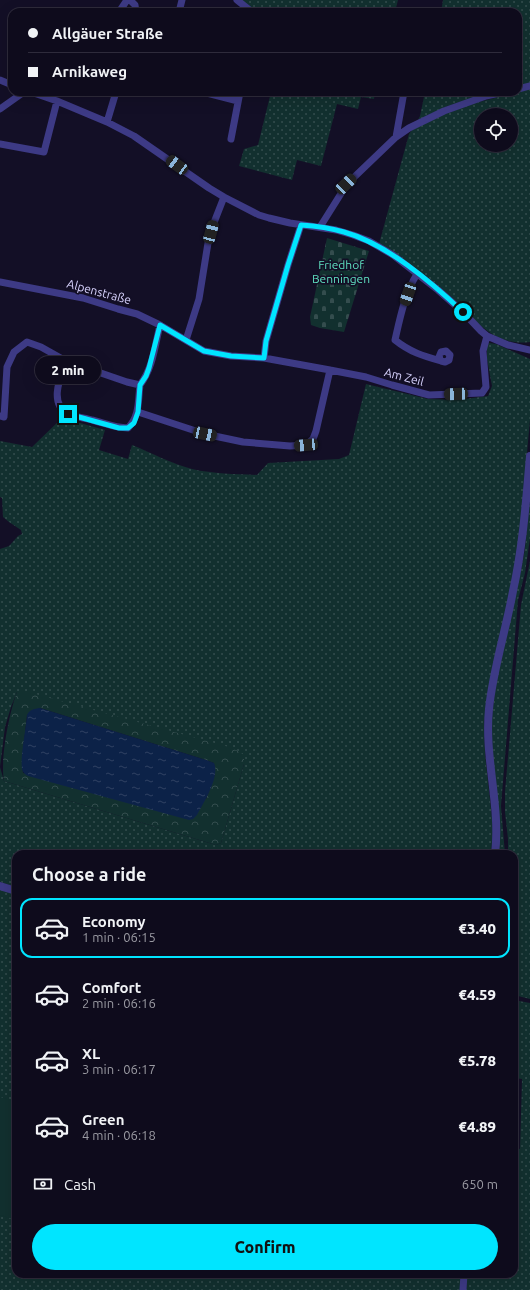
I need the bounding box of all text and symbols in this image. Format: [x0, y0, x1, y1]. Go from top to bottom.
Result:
text: Allgäuer Straße [52, 25, 163, 42]
text: Arnikaweg [52, 63, 127, 80]
map controls [474, 108, 518, 152]
button: locate [474, 108, 518, 152]
car [164, 153, 190, 177]
car [333, 171, 359, 197]
car [202, 219, 220, 245]
park label: Friedhof Benningen [312, 258, 370, 285]
street label: Alpenstraße [66, 277, 133, 306]
car [398, 281, 418, 307]
route start [454, 303, 472, 321]
callout: 2 min [35, 356, 101, 384]
text: 2 min [51, 363, 85, 377]
street label: Am Zeil [383, 365, 425, 388]
car [444, 388, 468, 400]
route end [59, 405, 77, 423]
car [192, 426, 218, 442]
car [294, 438, 318, 452]
text: Choose a ride [32, 864, 146, 884]
icon: car [34, 910, 70, 946]
text: Economy [82, 913, 146, 930]
text: €3.40 [458, 920, 496, 937]
text: 1 min · 06:15 [82, 930, 156, 944]
icon: car [34, 976, 70, 1012]
text: Comfort [82, 979, 141, 996]
text: €4.59 [458, 986, 496, 1003]
text: 2 min · 06:16 [82, 996, 156, 1010]
icon: car [34, 1042, 70, 1078]
text: XL [82, 1045, 100, 1062]
text: €5.78 [458, 1052, 496, 1069]
text: 3 min · 06:17 [82, 1062, 156, 1076]
icon: car [34, 1108, 70, 1144]
text: Green [82, 1111, 124, 1128]
text: €4.89 [458, 1118, 496, 1135]
text: 4 min · 06:18 [82, 1128, 156, 1142]
icon: cash [32, 1173, 54, 1195]
text: Cash [64, 1176, 96, 1193]
text: 650 m [462, 1177, 498, 1191]
button: Confirm [32, 1224, 498, 1270]

